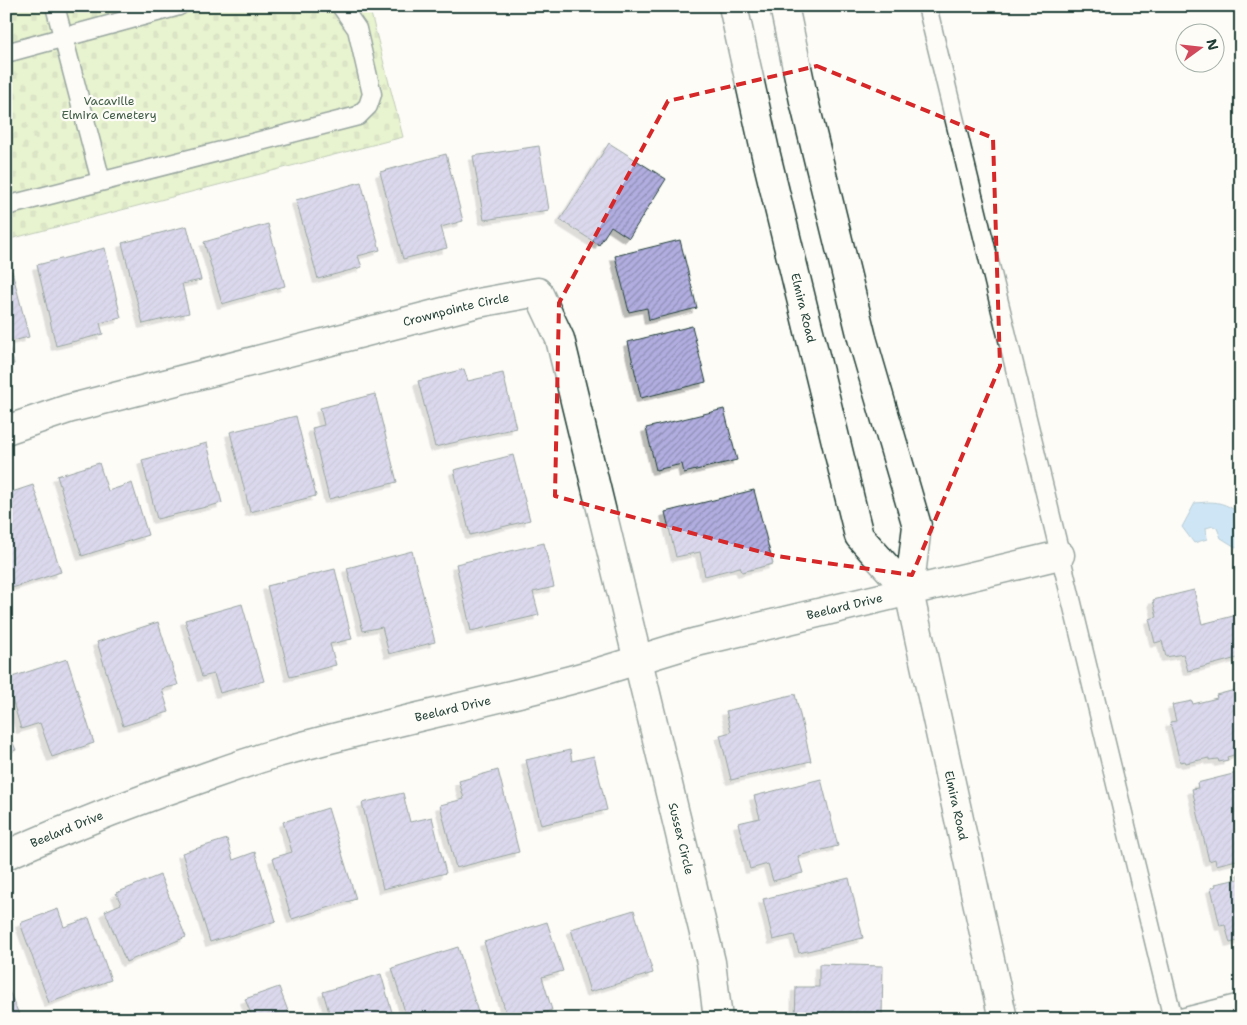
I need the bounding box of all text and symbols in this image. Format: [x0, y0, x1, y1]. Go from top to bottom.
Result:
north arrow [1174, 22, 1224, 72]
text: N [1202, 37, 1223, 52]
park label: Vacaville Elmira Cemetery [61, 93, 157, 123]
street label: Elmira Road [787, 272, 820, 345]
street label: Crownpointe Circle [401, 289, 511, 330]
street label: Beelard Drive [805, 590, 884, 623]
street label: Beelard Drive [413, 692, 493, 726]
street label: Elmira Road [941, 769, 972, 842]
street label: Sussex Circle [665, 801, 698, 876]
street label: Beelard Drive [28, 807, 106, 852]

